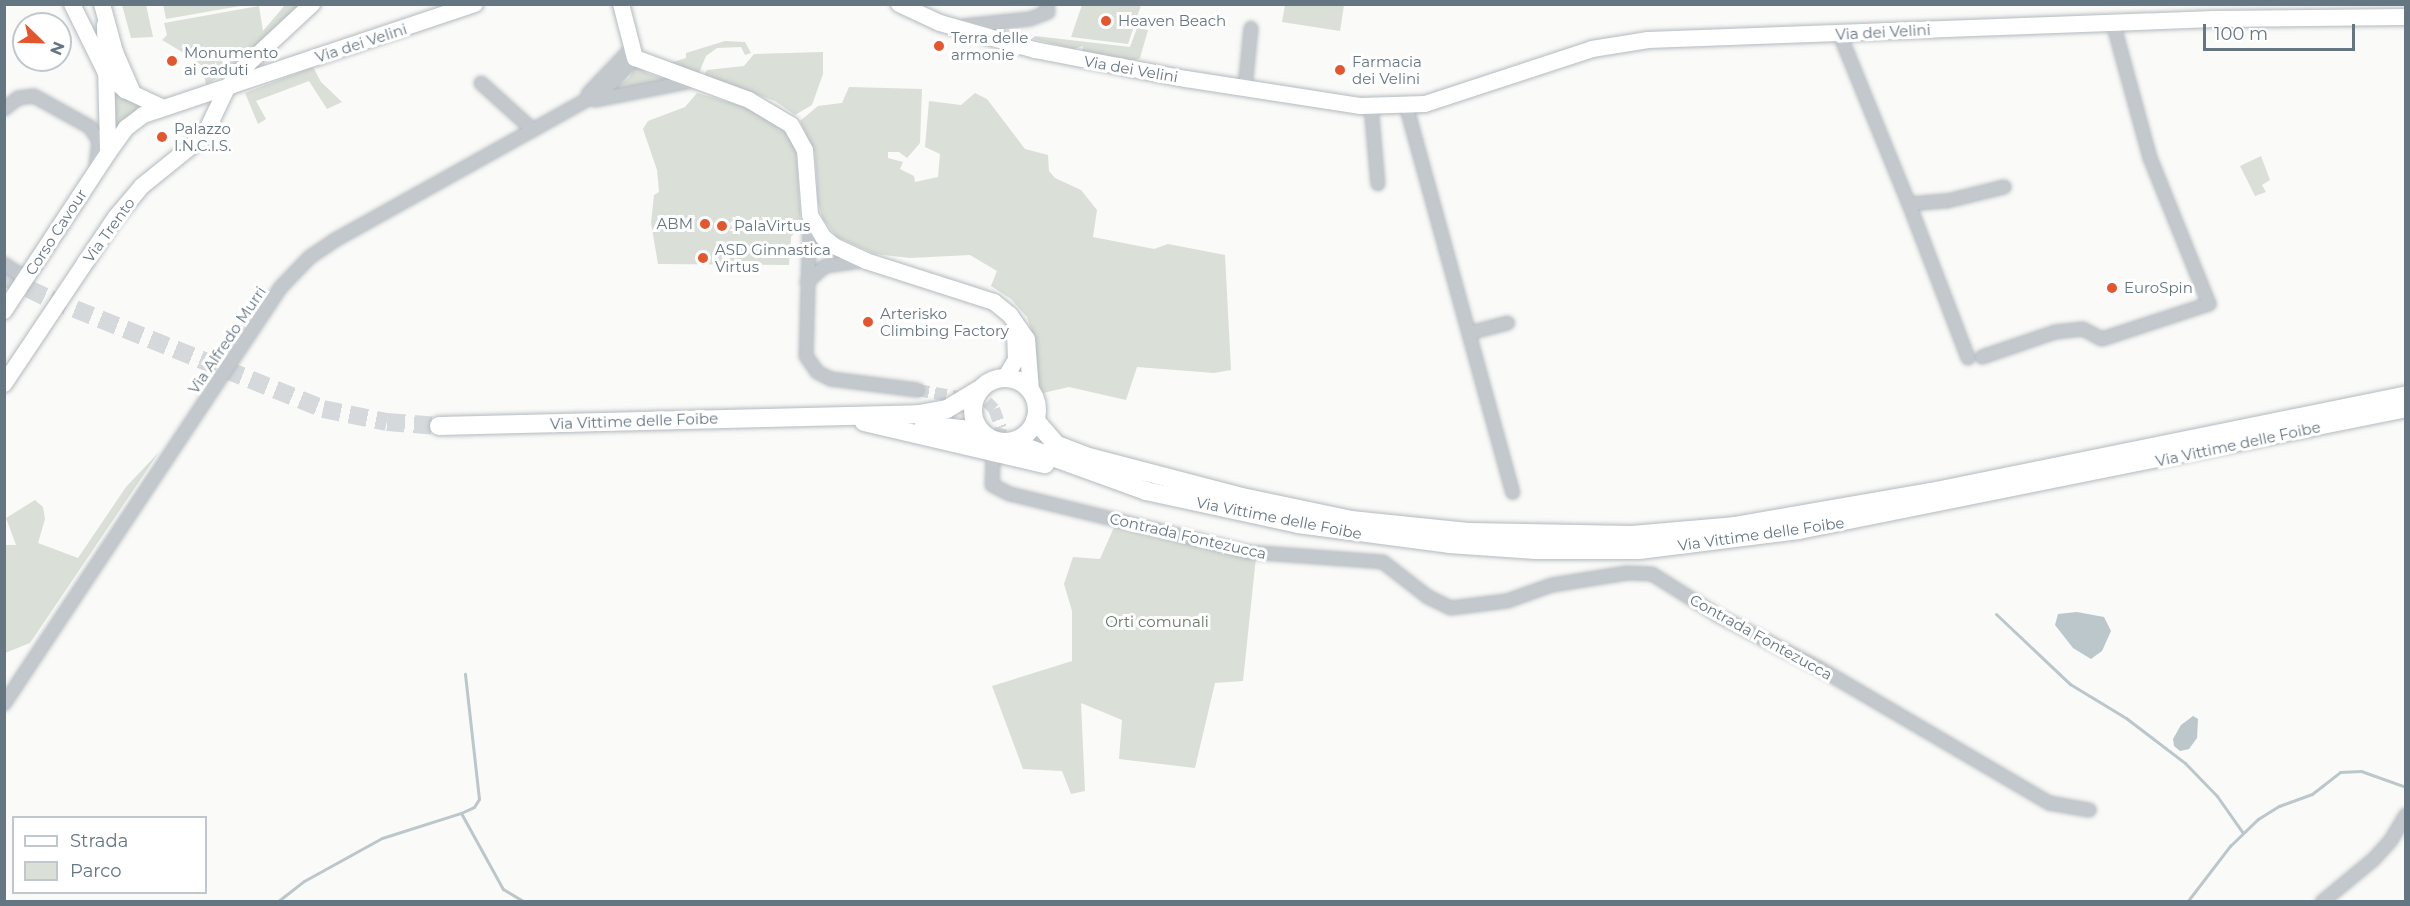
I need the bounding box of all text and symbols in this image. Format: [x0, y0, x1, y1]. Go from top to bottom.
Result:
north arrow [12, 12, 72, 72]
place label: Heaven Beach [1118, 12, 1226, 30]
scale bar [2206, 12, 2358, 50]
marker: Heaven Beach [1099, 14, 1113, 28]
street label: Via dei Velini [313, 20, 409, 66]
street label: Via dei Velini [1835, 21, 1931, 43]
text: 100 m [2214, 23, 2268, 45]
place label: Terra delle armonie [951, 28, 1028, 63]
text: N [46, 39, 68, 58]
marker: Terra delle armonie [932, 39, 946, 53]
place label: Monumento ai caduti [184, 43, 278, 78]
street label: Via dei Velini [1083, 52, 1179, 86]
place label: Farmacia dei Velini [1352, 52, 1422, 87]
marker: Monumento ai caduti [165, 54, 179, 68]
marker: Farmacia dei Velini [1333, 63, 1347, 77]
place label: Palazzo I.N.C.I.S. [174, 119, 231, 154]
marker: Palazzo I.N.C.I.S. [155, 130, 169, 144]
street label: Corso Cavour [22, 186, 90, 278]
street label: Via Trento [79, 194, 139, 266]
place label: ABM [657, 215, 693, 233]
marker: ABM [698, 217, 712, 231]
place label: PalaVirtus [734, 217, 810, 235]
marker: PalaVirtus [715, 219, 729, 233]
place label: ASD Ginnastica Virtus [715, 240, 831, 275]
marker: ASD Ginnastica Virtus [696, 251, 710, 265]
place label: EuroSpin [2124, 279, 2193, 297]
marker: EuroSpin [2105, 281, 2119, 295]
street label: Via Alfredo Murri [184, 283, 270, 397]
place label: Arterisko Climbing Factory [880, 304, 1009, 339]
marker: Arterisko Climbing Factory [861, 315, 875, 329]
street label: Via Vittime delle Foibe [550, 409, 718, 433]
street label: Via Vittime delle Foibe [2154, 418, 2322, 470]
street label: Via Vittime delle Foibe [1195, 493, 1363, 543]
street label: Contrada Fontezucca [1108, 509, 1268, 563]
street label: Via Vittime delle Foibe [1676, 513, 1846, 555]
street label: Contrada Fontezucca [1687, 590, 1835, 684]
park label: Orti comunali [1105, 613, 1209, 631]
legend [12, 816, 207, 894]
text: Strada [70, 830, 128, 852]
text: Parco [70, 860, 122, 882]

